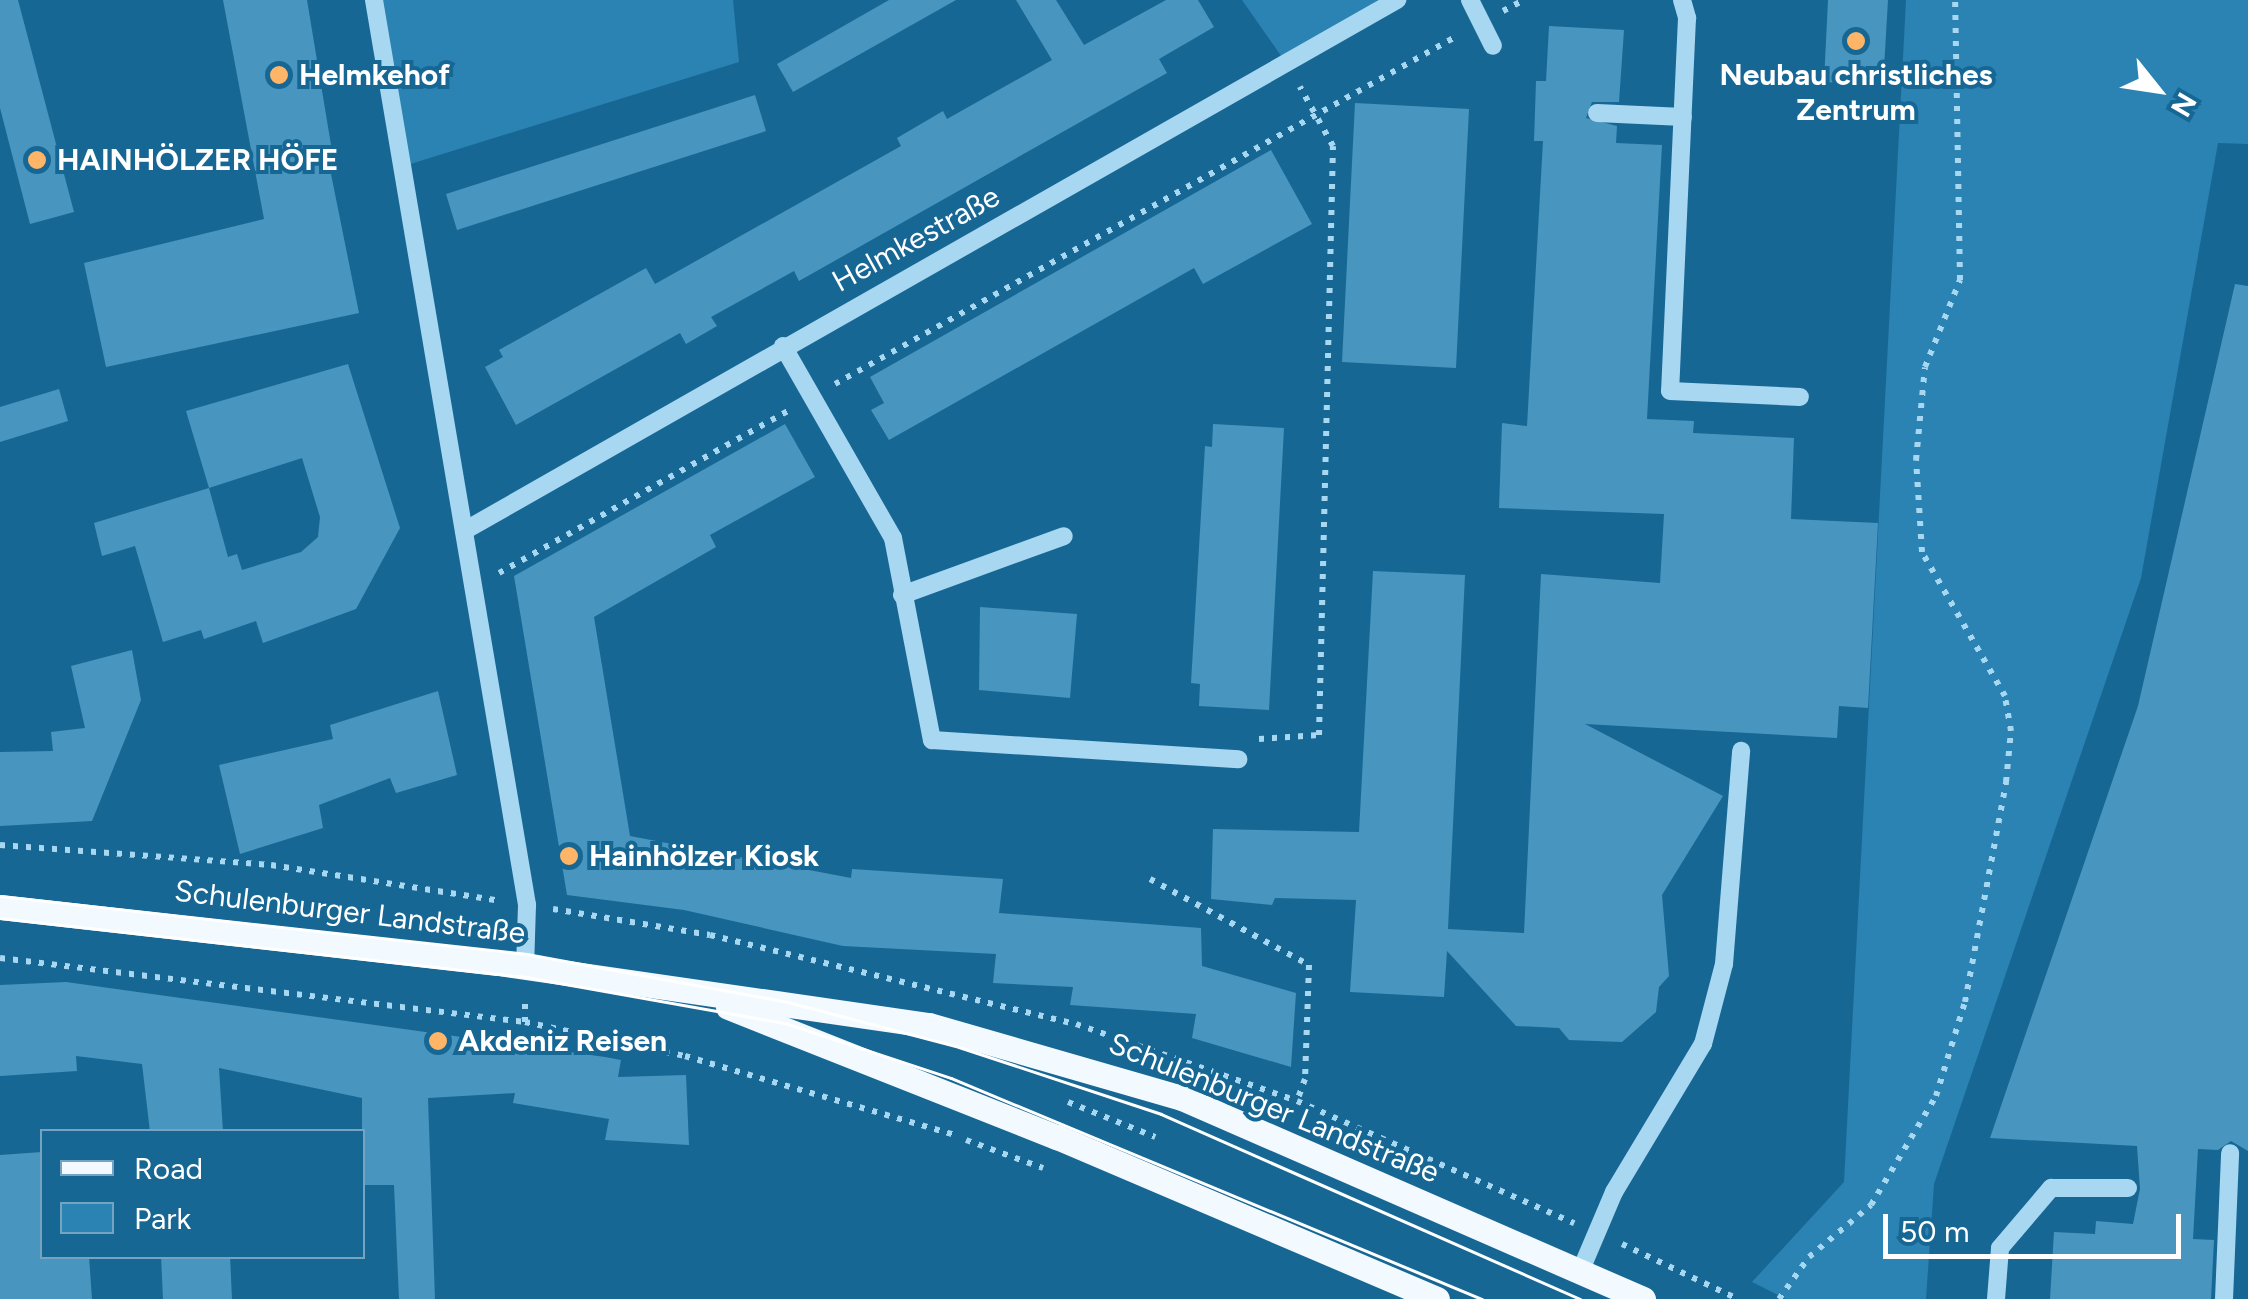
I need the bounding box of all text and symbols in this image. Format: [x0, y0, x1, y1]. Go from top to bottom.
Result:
marker: Neubau christliches Zentrum [1845, 30, 1867, 52]
north arrow [2108, 40, 2208, 140]
place label: Helmkehof [299, 57, 450, 93]
place label: Neubau christliches Zentrum [1720, 57, 1992, 128]
marker: Helmkehof [268, 64, 290, 86]
text: N [2164, 87, 2204, 123]
place label: HAINHÖLZER HÖFE [57, 142, 339, 178]
marker: HAINHÖLZER HÖFE [26, 149, 48, 171]
street label: Helmkestraße [826, 178, 1006, 300]
place label: Hainhölzer Kiosk [589, 838, 819, 874]
marker: Hainhölzer Kiosk [558, 845, 580, 867]
street label: Schulenburger Landstraße [173, 873, 527, 951]
place label: Akdeniz Reisen [458, 1023, 667, 1059]
street label: Schulenburger Landstraße [1104, 1025, 1444, 1191]
marker: Akdeniz Reisen [427, 1030, 449, 1052]
legend [40, 1129, 365, 1259]
text: Road [134, 1150, 203, 1187]
scale bar [1888, 1194, 2186, 1256]
text: Park [134, 1200, 191, 1237]
text: 50 m [1900, 1213, 1969, 1250]

